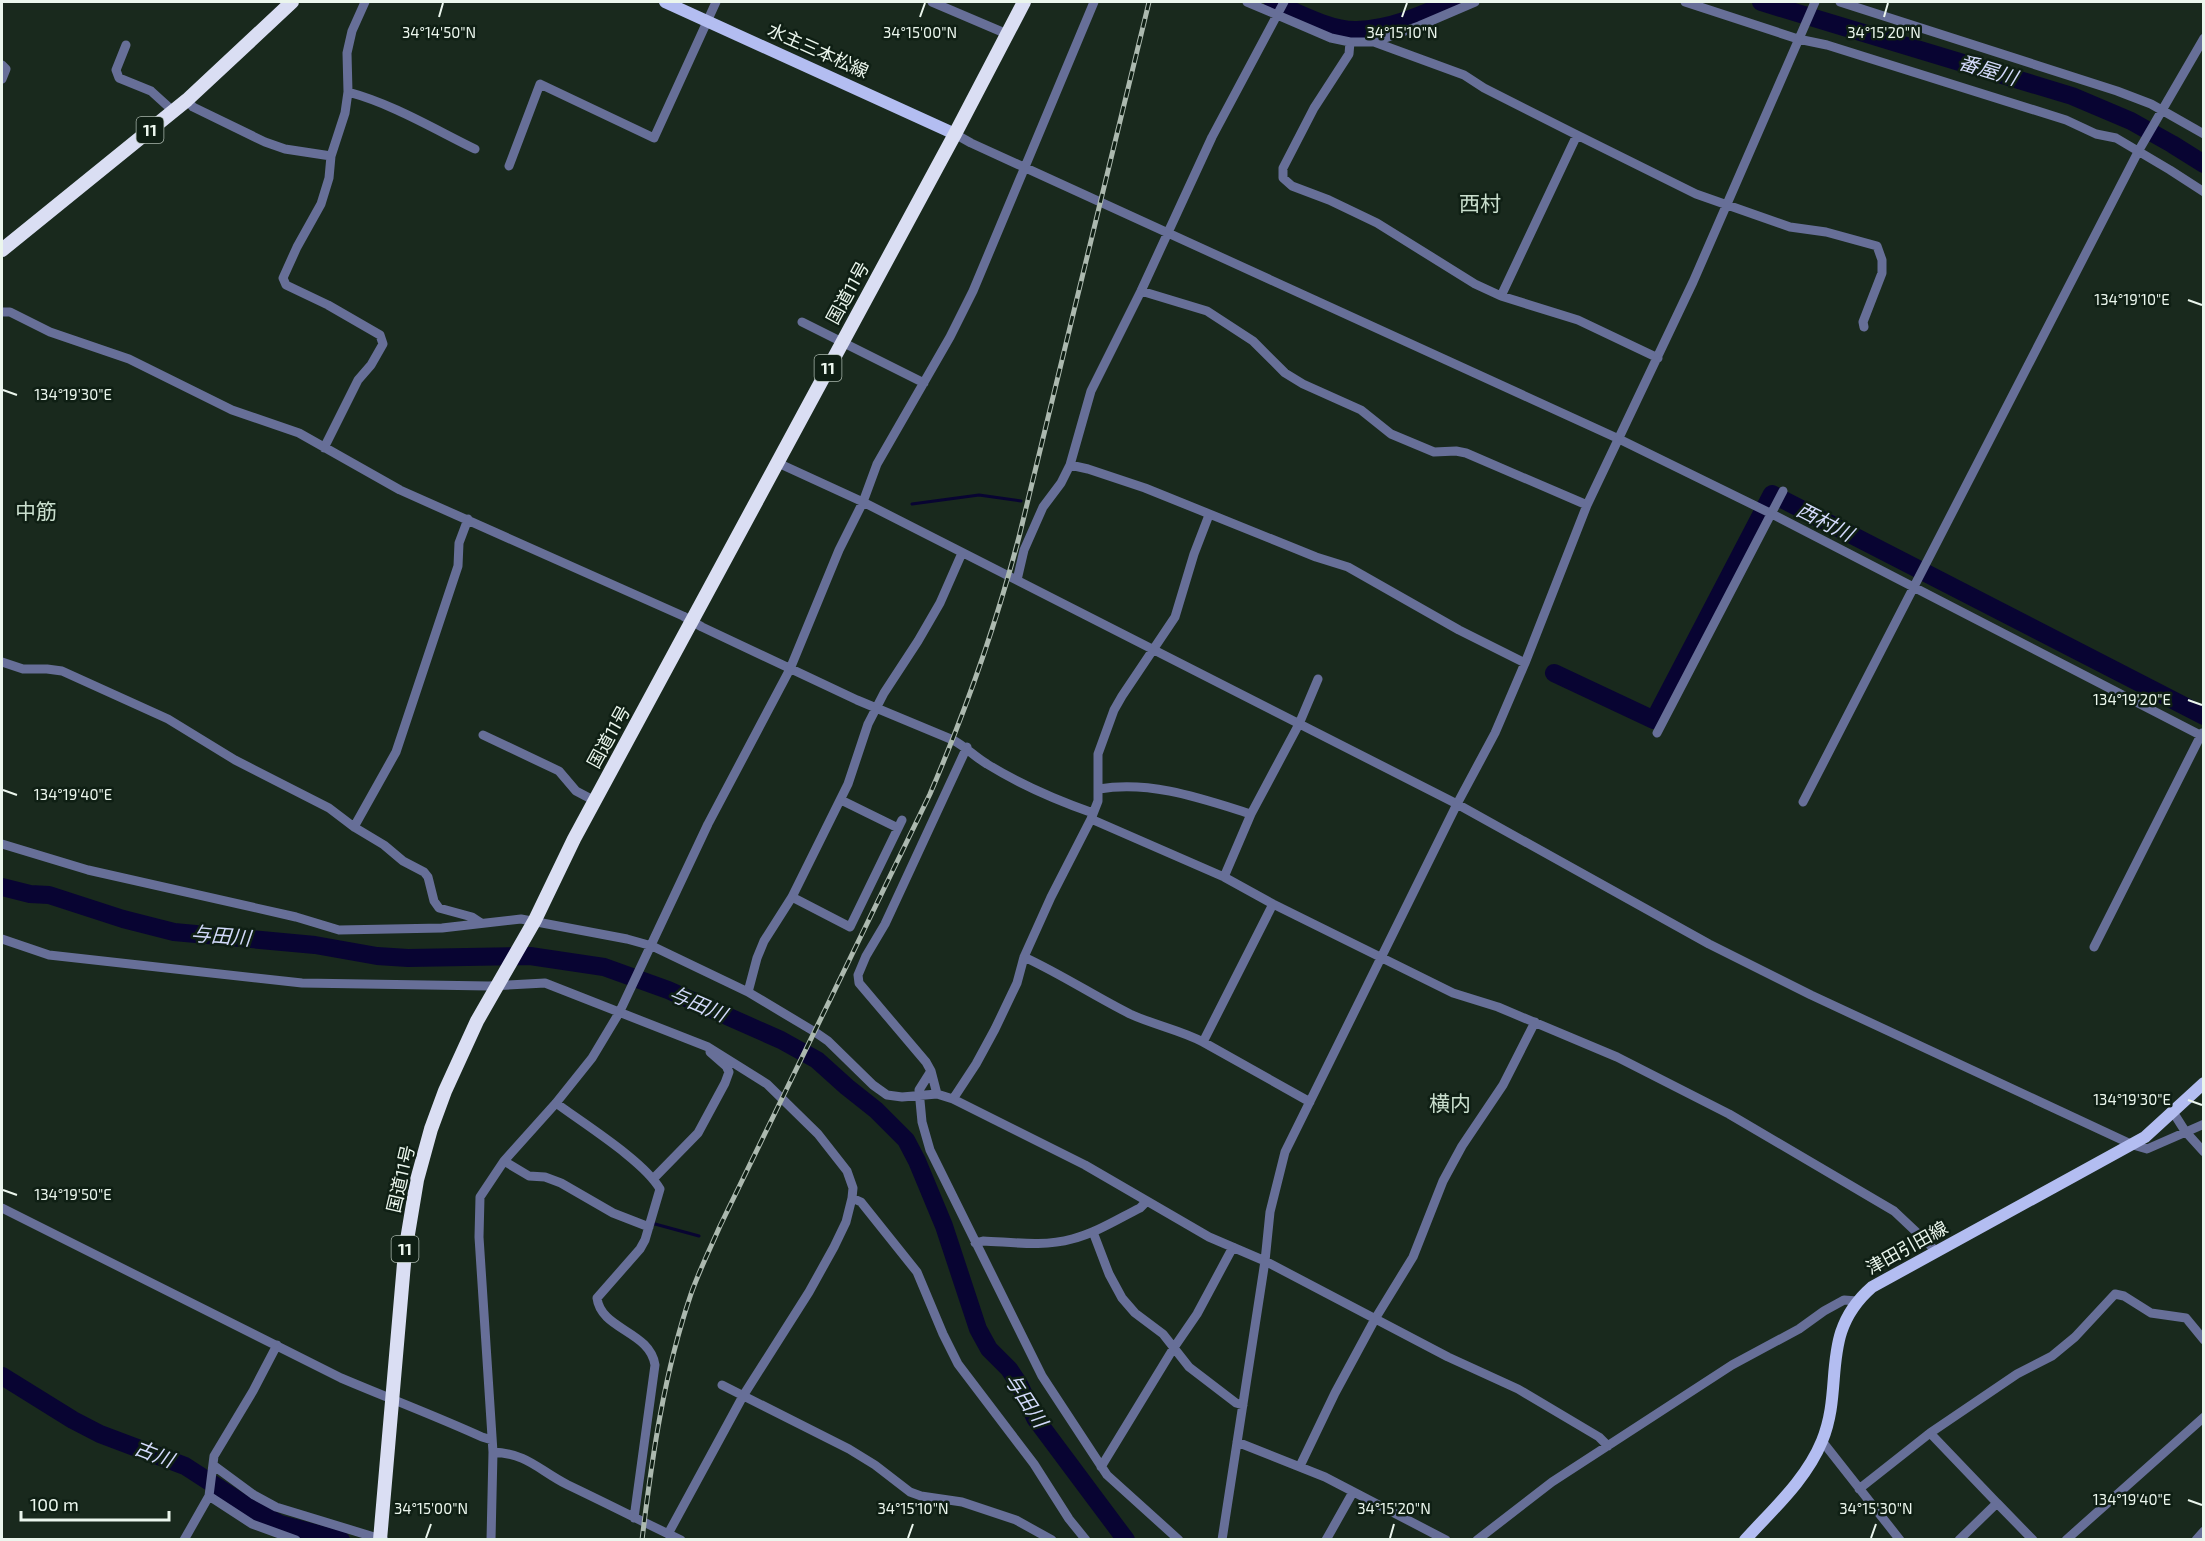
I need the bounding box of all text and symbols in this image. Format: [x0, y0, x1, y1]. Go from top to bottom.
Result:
street label: 水主三本松線 [765, 18, 872, 82]
text: 34°14'50"N [402, 23, 476, 41]
text: 34°15'00"N [883, 23, 957, 41]
text: 34°15'10"N [1366, 23, 1438, 41]
text: 34°15'20"N [1847, 23, 1921, 41]
water label: 番屋川 [1956, 49, 2022, 90]
road number: 11 [136, 117, 164, 143]
district label: 西村 [1459, 190, 1501, 215]
street label: 国道11号 [821, 257, 873, 328]
text: 134°19'10"E [2094, 290, 2170, 308]
road number: 11 [814, 355, 842, 381]
text: 134°19'30"E [34, 385, 112, 403]
water label: 西村川 [1793, 497, 1859, 546]
district label: 中筋 [15, 498, 57, 523]
text: 134°19'20"E [2093, 690, 2171, 708]
street label: 国道11号 [582, 701, 634, 772]
text: 134°19'40"E [34, 785, 112, 803]
water label: 与田川 [190, 920, 254, 950]
water label: 与田川 [666, 980, 733, 1027]
district label: 横内 [1429, 1090, 1471, 1115]
text: 134°19'30"E [2093, 1090, 2171, 1108]
street label: 国道11号 [382, 1143, 418, 1215]
text: 134°19'50"E [34, 1185, 112, 1203]
street label: 津田引田線 [1862, 1216, 1951, 1279]
road number: 11 [392, 1236, 418, 1262]
water label: 与田川 [1000, 1368, 1054, 1433]
water label: 古川 [131, 1435, 179, 1472]
scale bar [21, 1484, 170, 1522]
text: 134°19'40"E [2093, 1490, 2171, 1508]
text: 100 m [30, 1493, 79, 1515]
text: 34°15'00"N [394, 1499, 468, 1517]
text: 34°15'10"N [877, 1499, 949, 1517]
text: 34°15'20"N [1357, 1499, 1431, 1517]
text: 34°15'30"N [1839, 1499, 1913, 1517]

